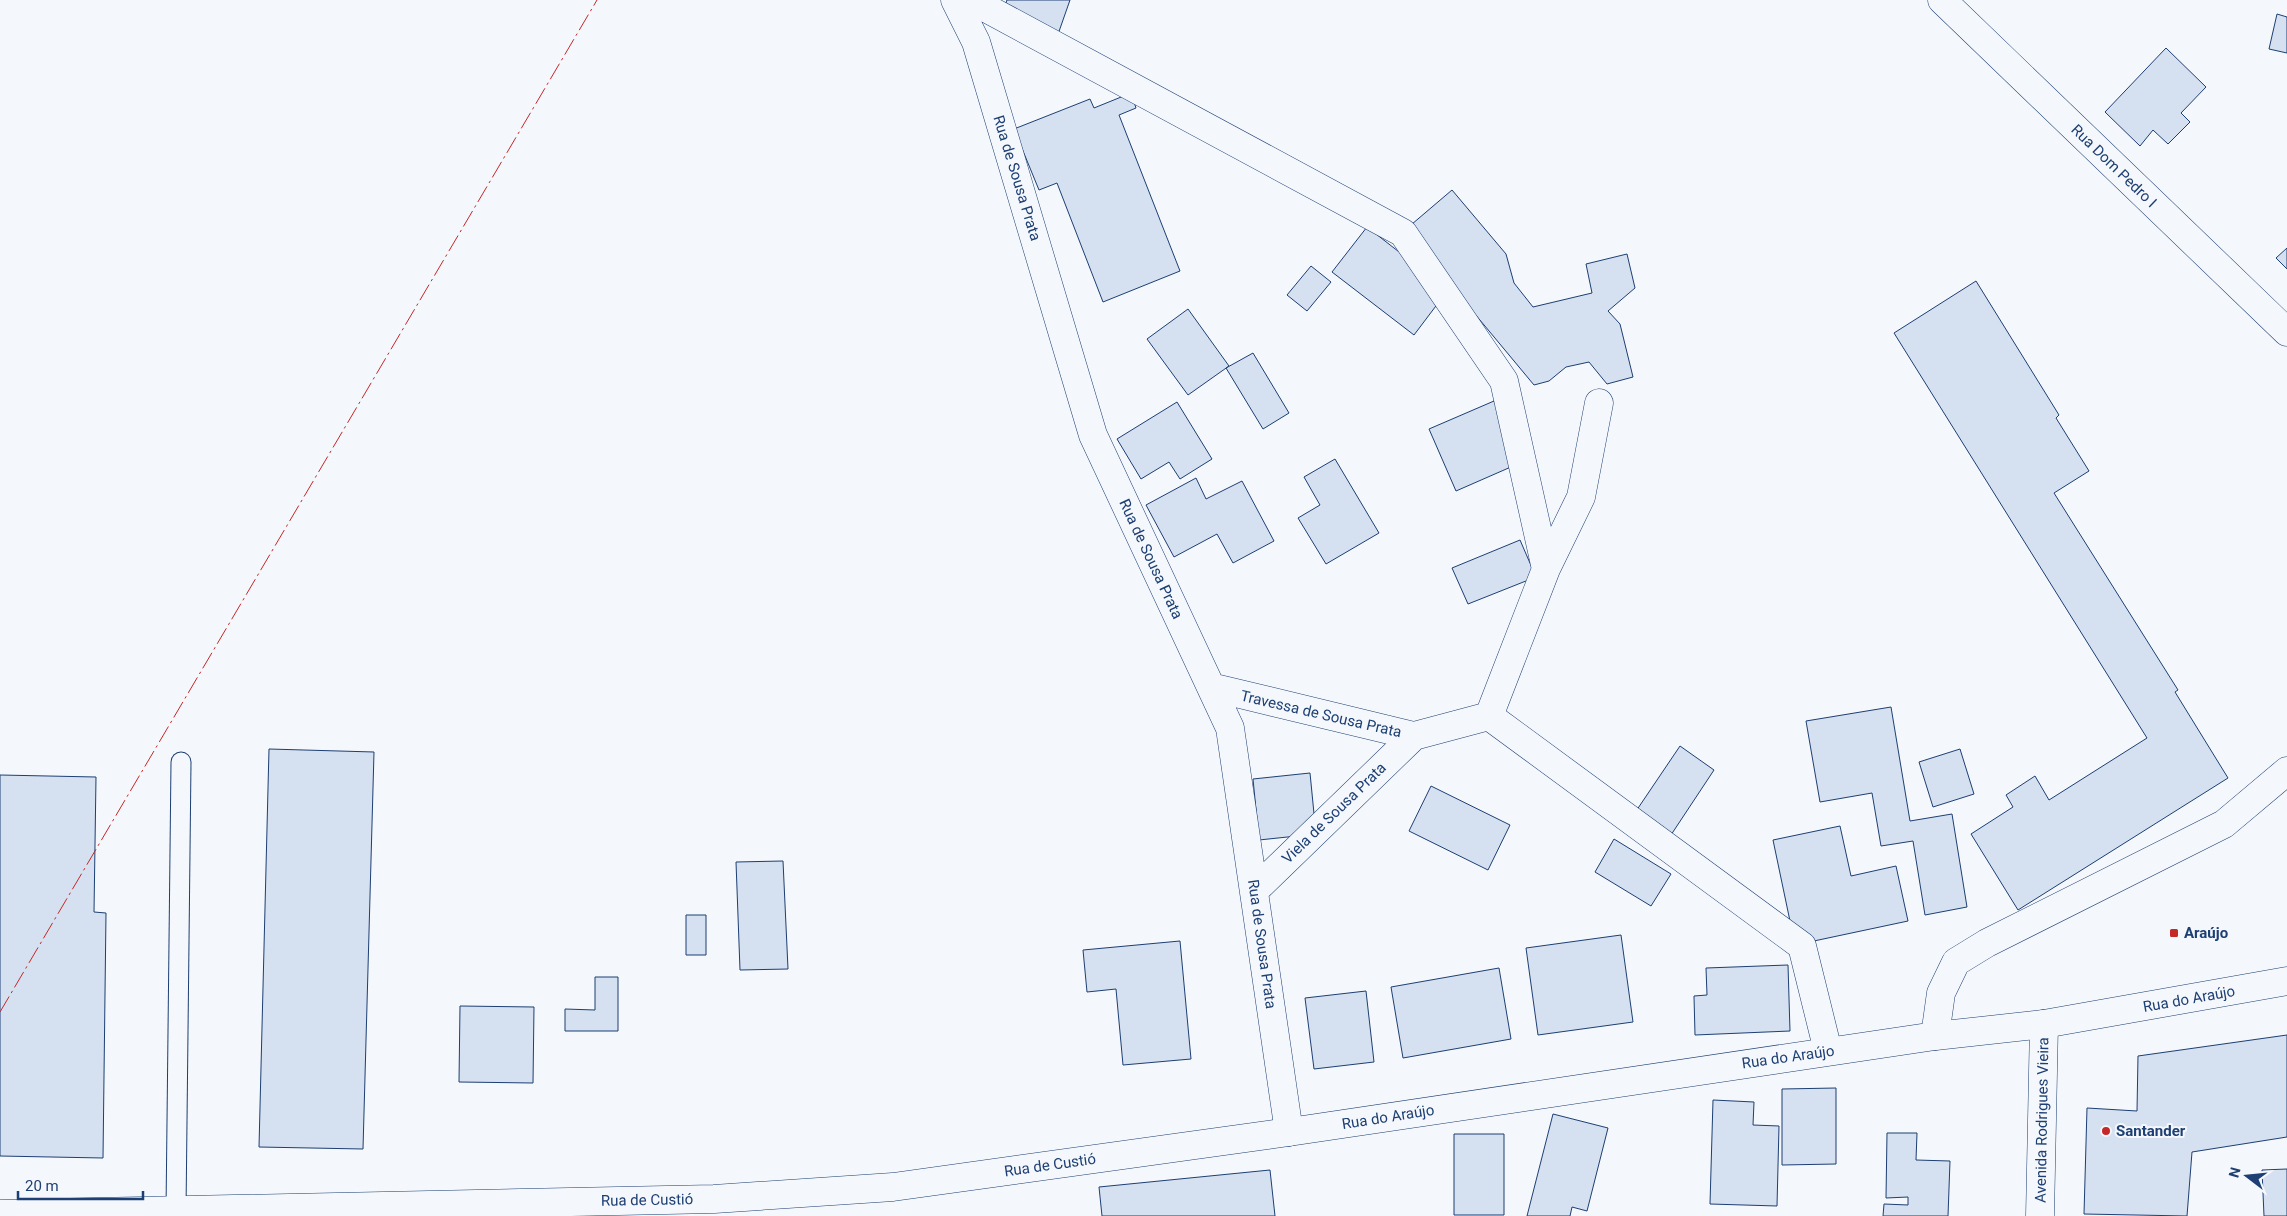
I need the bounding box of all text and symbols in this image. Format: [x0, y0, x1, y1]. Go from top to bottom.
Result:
street label: Rua de Sousa Prata [989, 113, 1045, 243]
street label: Rua Dom Pedro I [2068, 121, 2160, 211]
street label: Rua de Sousa Prata [1115, 496, 1187, 622]
street label: Travessa de Sousa Prata [1239, 687, 1403, 741]
street label: Viela de Sousa Prata [1278, 759, 1390, 867]
street label: Rua de Sousa Prata [1244, 878, 1280, 1010]
place label: Araújo [2184, 924, 2228, 942]
marker: Araújo [2168, 927, 2180, 939]
street label: Rua do Araújo [2142, 982, 2236, 1016]
street label: Avenida Rodrigues Vieira [2032, 1037, 2052, 1203]
street label: Rua do Araújo [1741, 1042, 1835, 1072]
street label: Rua do Araújo [1341, 1101, 1435, 1133]
place label: Santander [2116, 1122, 2186, 1140]
marker: Santander [2100, 1125, 2112, 1137]
street label: Rua de Custió [1003, 1150, 1097, 1180]
north arrow [2222, 1151, 2272, 1201]
text: N [2225, 1165, 2244, 1179]
scale bar [18, 1168, 142, 1200]
text: 20 m [25, 1177, 59, 1195]
street label: Rua de Custió [601, 1190, 693, 1210]

